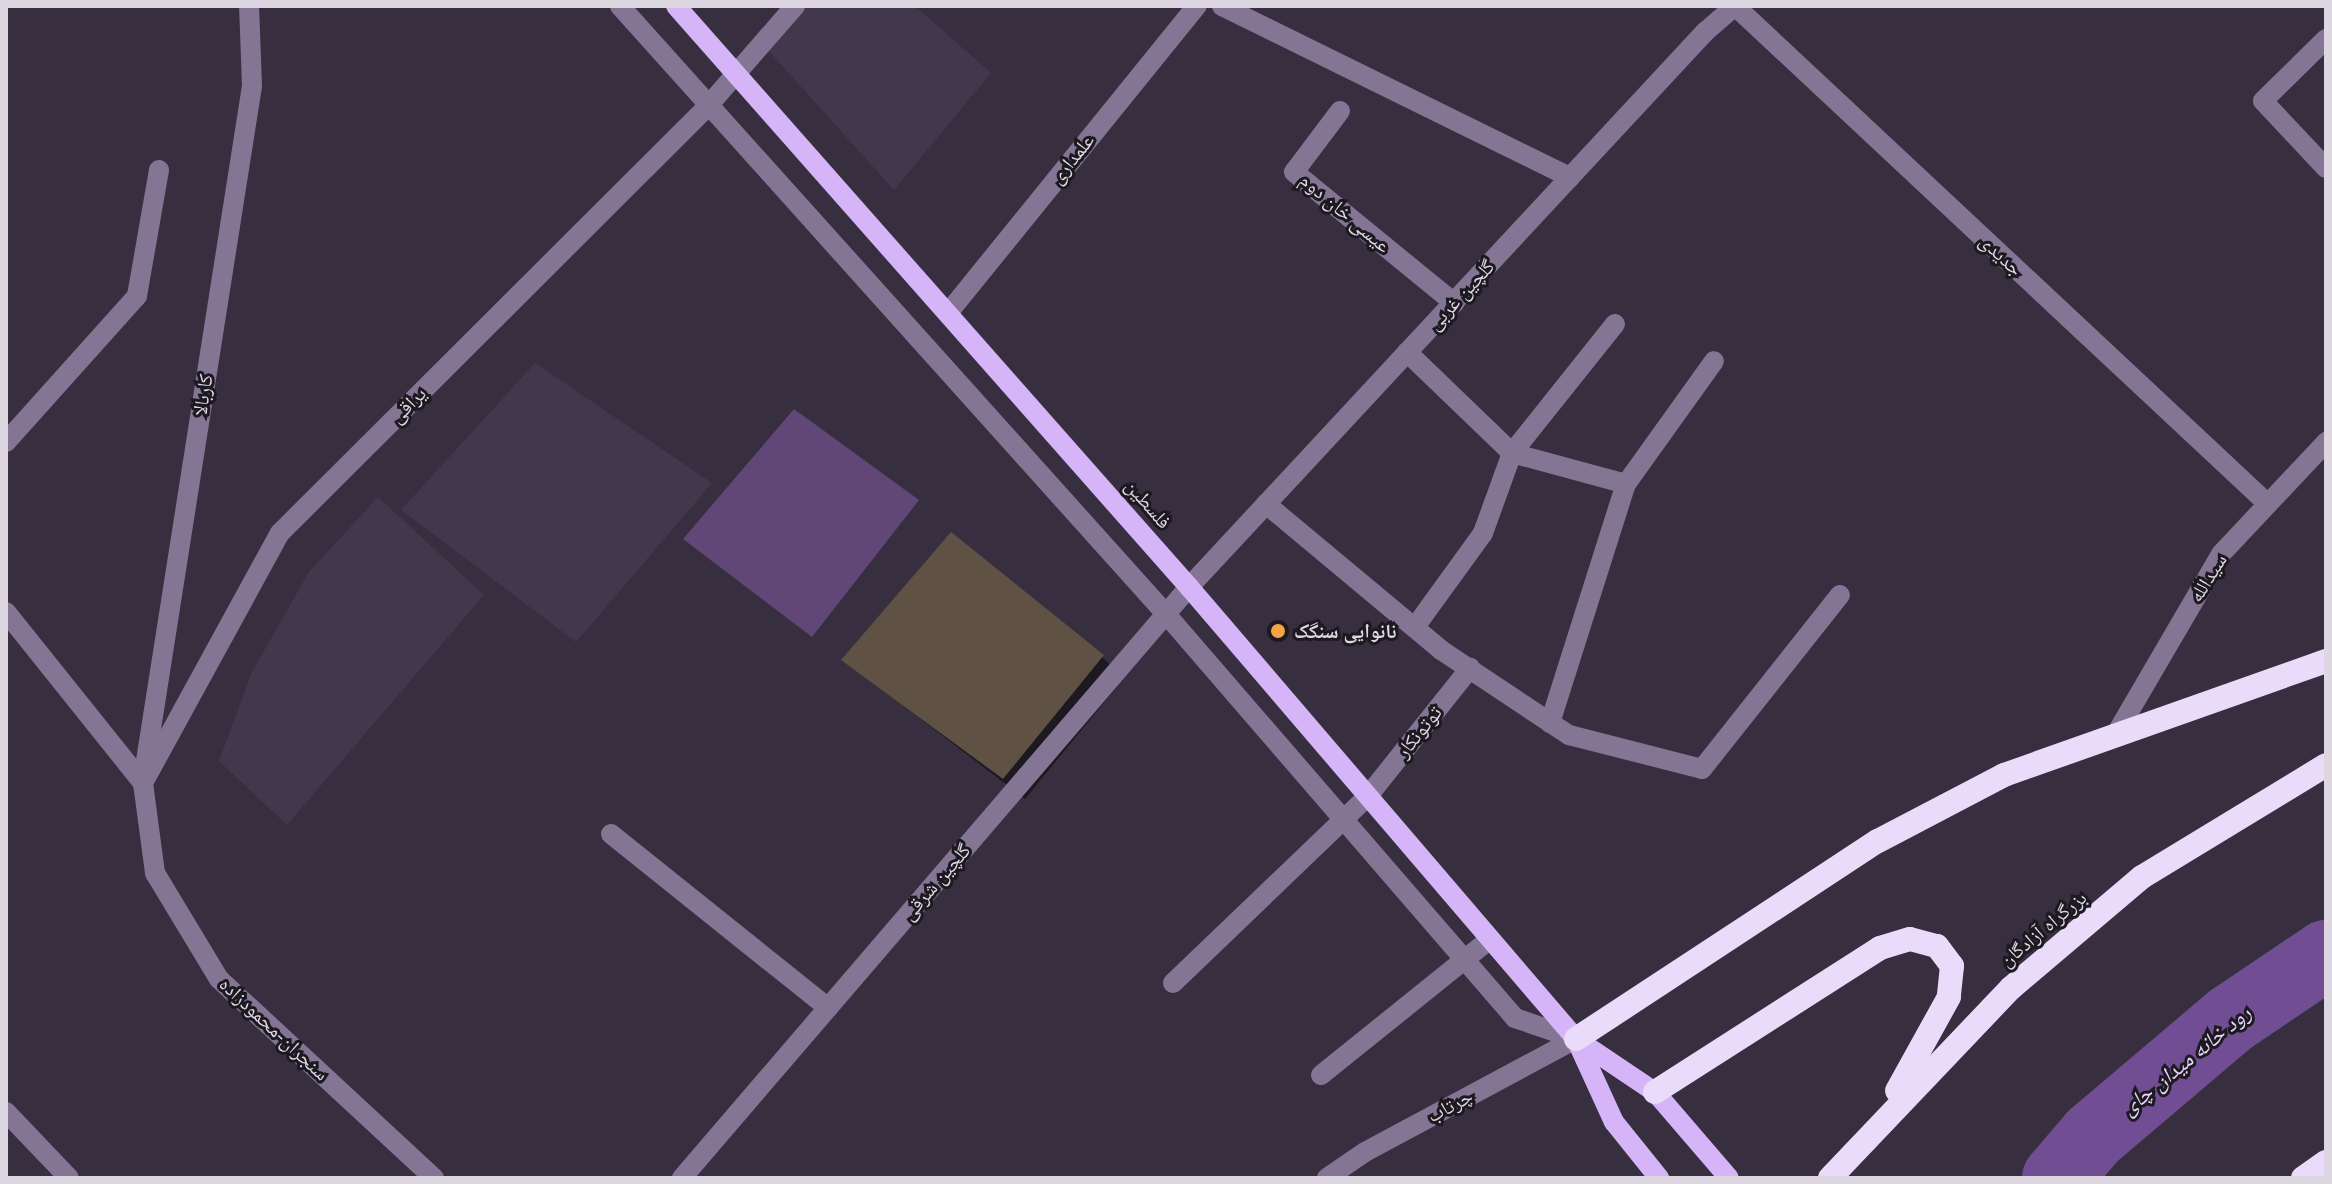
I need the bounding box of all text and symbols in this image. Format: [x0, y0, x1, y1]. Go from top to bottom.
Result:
street label: علمداری [1045, 129, 1099, 189]
street label: عیسی خان دوم [1295, 168, 1395, 258]
street label: جدیدی [1974, 229, 2028, 281]
street label: گلچین غربی [1422, 255, 1500, 335]
street label: کاربالا [188, 372, 218, 418]
street label: یراقی [385, 382, 431, 428]
street label: فلسطین [1120, 474, 1176, 534]
street label: سیدالله [2184, 549, 2232, 607]
place label: نانوایی سنگک [1294, 619, 1396, 643]
marker: نانوایی سنگک [1269, 622, 1287, 640]
street label: توتونکار [1391, 701, 1447, 763]
street label: گلچین شرقی [896, 839, 976, 925]
street label: بزرگراه آزادگان [1995, 886, 2091, 972]
street label: سنجران-محمودزاده [214, 972, 334, 1086]
water label: رود خانه میدان چای [2116, 1000, 2256, 1120]
street label: چرتاب [1423, 1084, 1477, 1128]

